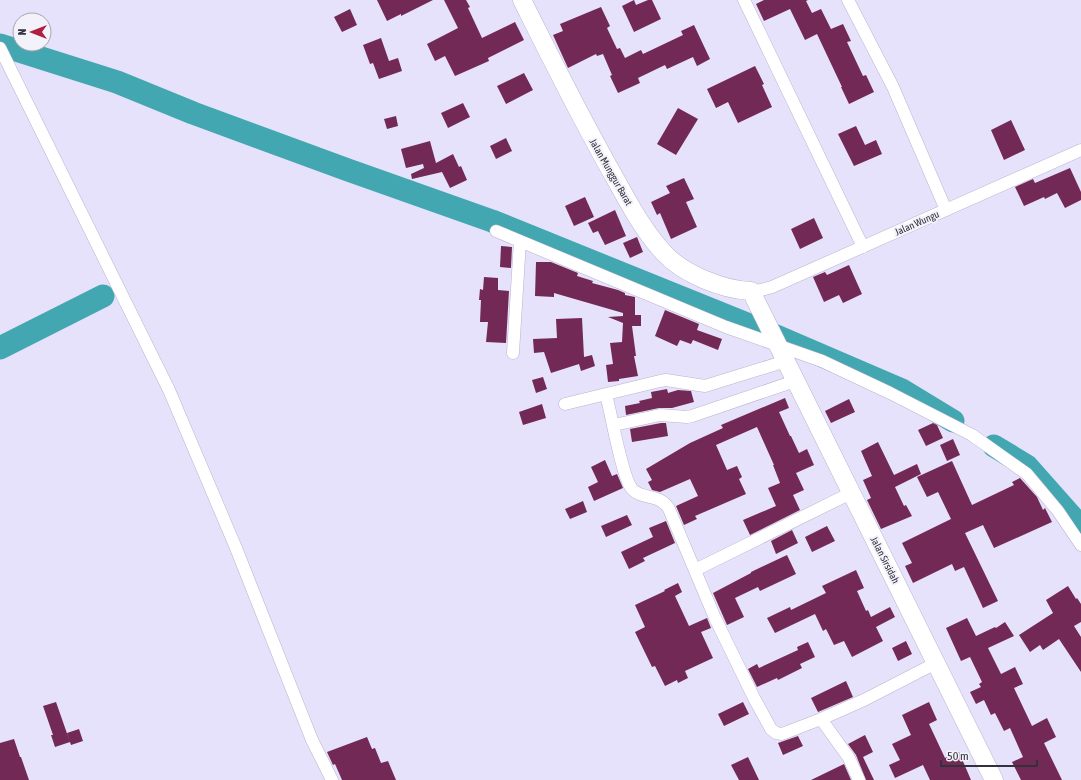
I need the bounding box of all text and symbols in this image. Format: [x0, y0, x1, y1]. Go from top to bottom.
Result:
north arrow [12, 12, 52, 52]
text: N [16, 29, 28, 35]
street label: Jalan Munggur Barat [587, 137, 635, 207]
street label: Jalan Wungu [893, 208, 941, 238]
street label: Jalan Sirsidah [869, 535, 902, 585]
scale bar [941, 742, 1037, 768]
text: 50 m [947, 749, 969, 763]

